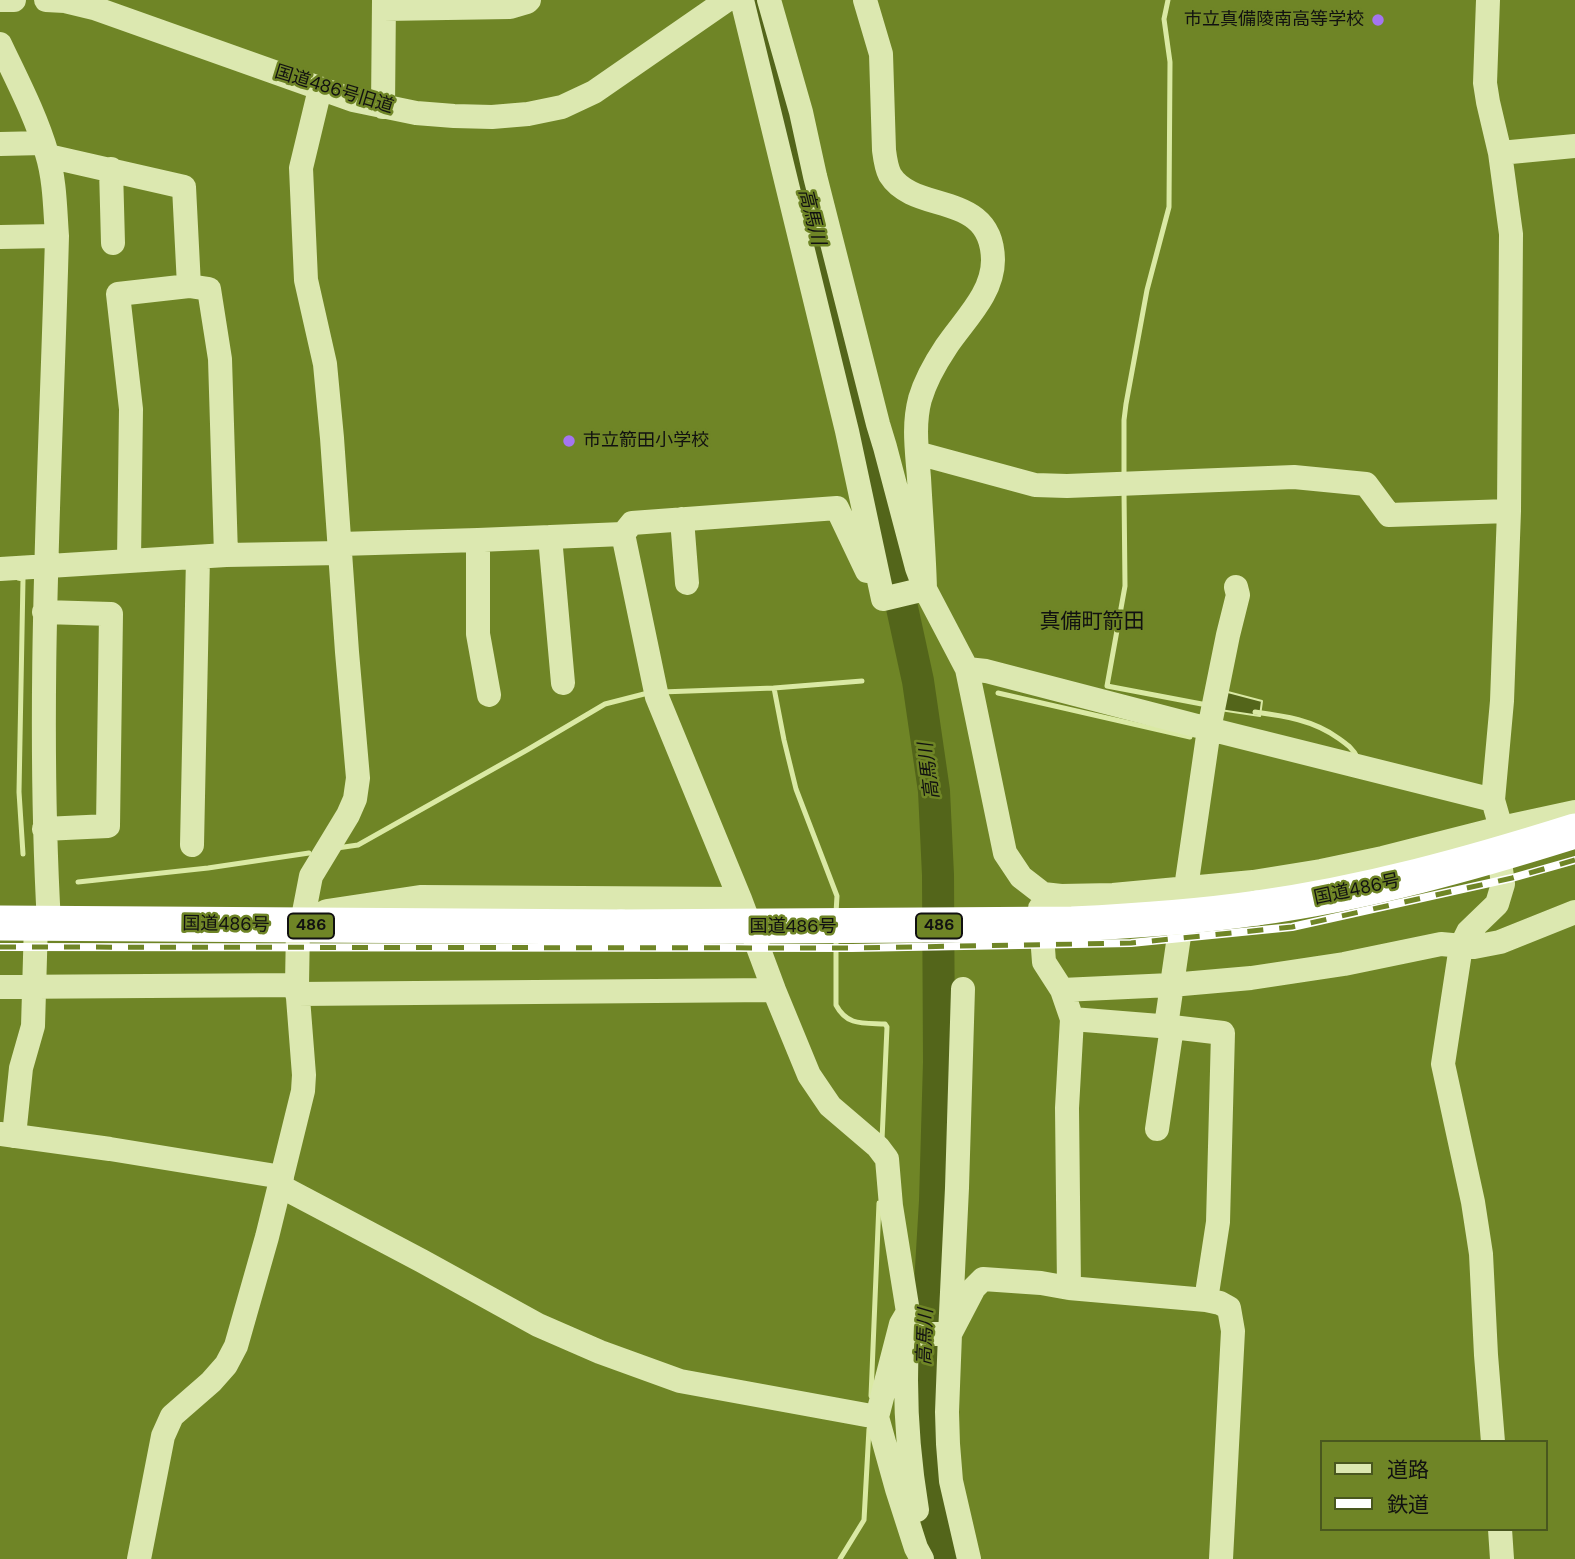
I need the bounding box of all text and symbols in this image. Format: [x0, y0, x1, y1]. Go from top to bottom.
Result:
place label: 市立真備陵南高等学校 [1184, 9, 1364, 31]
marker: 市立真備陵南高等学校 [1370, 12, 1386, 28]
street label: 国道486号旧道 [272, 62, 396, 118]
water label: 高馬川 [793, 187, 829, 247]
place label: 市立箭田小学校 [583, 430, 709, 452]
marker: 市立箭田小学校 [561, 433, 577, 449]
district label: 真備町箭田 [1040, 609, 1144, 635]
water label: 高馬川 [915, 741, 945, 801]
street label: 国道486号 [1312, 870, 1402, 910]
street label: 国道486号 [182, 913, 270, 937]
road number: 486 [288, 914, 334, 938]
road number: 486 [916, 914, 962, 938]
street label: 国道486号 [749, 916, 837, 938]
water label: 高馬川 [914, 1308, 938, 1366]
legend [1320, 1440, 1547, 1531]
text: 道路 [1387, 1456, 1429, 1484]
text: 鉄道 [1387, 1491, 1429, 1519]

